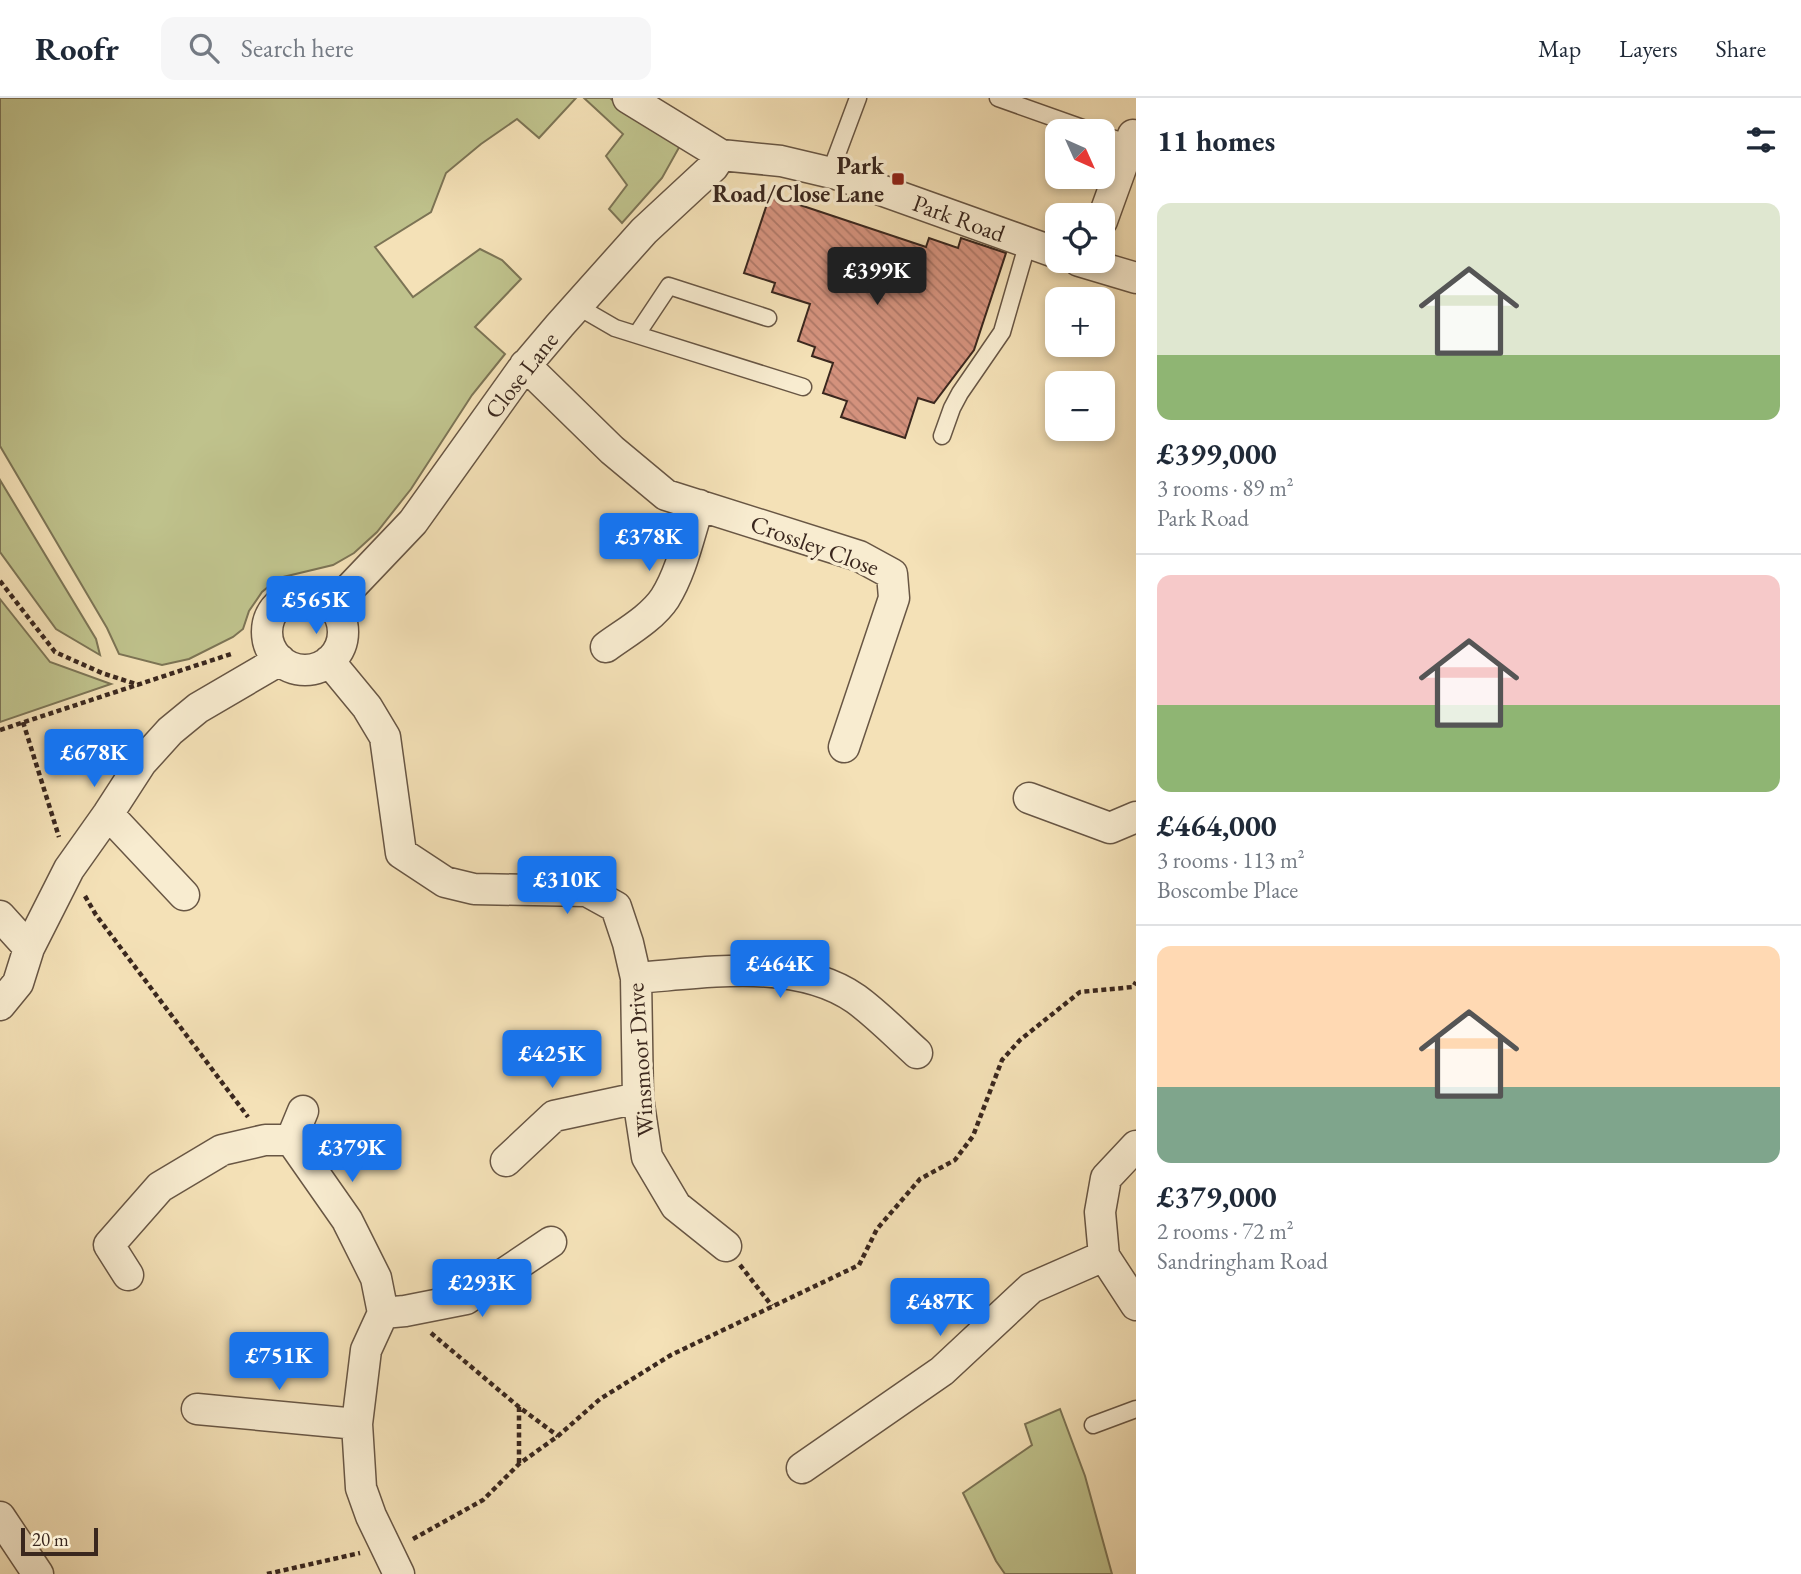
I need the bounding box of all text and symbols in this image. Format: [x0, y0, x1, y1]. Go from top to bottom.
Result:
search box [161, 17, 651, 80]
text: Roofr [35, 27, 119, 70]
icon: search [185, 29, 223, 67]
text: Search here [241, 31, 354, 65]
text: Map [1538, 33, 1581, 64]
text: Layers [1619, 33, 1678, 64]
text: Share [1716, 33, 1766, 64]
north arrow [1045, 119, 1115, 189]
map controls [1045, 119, 1115, 441]
text: 11 homes [1157, 121, 1275, 160]
icon: filters [1742, 121, 1780, 159]
place label: Park Road/Close Lane [712, 150, 885, 209]
marker: Park Road/Close Lane [890, 171, 906, 187]
street label: Park Road [909, 187, 1010, 249]
button: locate [1045, 203, 1115, 273]
pin: £399K [828, 248, 926, 307]
icon: home [1406, 248, 1532, 374]
text: £399K [843, 255, 911, 285]
button: + [1045, 287, 1115, 357]
street label: Close Lane [477, 325, 565, 425]
button: − [1045, 371, 1115, 441]
text: £399,000 [1157, 434, 1277, 473]
text: 3 rooms · 89 m² [1157, 473, 1294, 503]
text: Park Road [1157, 503, 1249, 533]
street label: Crossley Close [746, 507, 884, 583]
pin: £378K [600, 514, 698, 573]
text: £378K [615, 521, 683, 551]
pin: £565K [267, 576, 365, 636]
text: £565K [282, 584, 350, 614]
icon: home [1406, 620, 1532, 746]
pin: £678K [45, 730, 143, 789]
text: £678K [60, 737, 128, 767]
text: £464,000 [1157, 806, 1277, 845]
text: 3 rooms · 113 m² [1157, 845, 1305, 875]
pin: £310K [518, 856, 616, 916]
text: £310K [533, 864, 601, 894]
text: Boscombe Place [1157, 875, 1298, 905]
pin: £464K [731, 940, 829, 1000]
text: £464K [746, 948, 814, 978]
street label: Winsmoor Drive [619, 982, 661, 1138]
icon: home [1406, 991, 1532, 1117]
pin: £425K [503, 1030, 601, 1090]
text: £425K [518, 1038, 586, 1068]
pin: £379K [303, 1124, 401, 1184]
text: £379K [318, 1132, 386, 1162]
text: £379,000 [1157, 1177, 1277, 1216]
text: 2 rooms · 72 m² [1157, 1216, 1294, 1246]
text: Sandringham Road [1157, 1246, 1328, 1276]
pin: £293K [433, 1260, 531, 1319]
text: £293K [448, 1267, 516, 1297]
pin: £487K [891, 1278, 989, 1338]
text: £487K [906, 1286, 974, 1316]
pin: £751K [230, 1332, 328, 1392]
text: £751K [245, 1340, 313, 1370]
scale bar [21, 1525, 98, 1557]
text: 20 m [32, 1527, 69, 1552]

